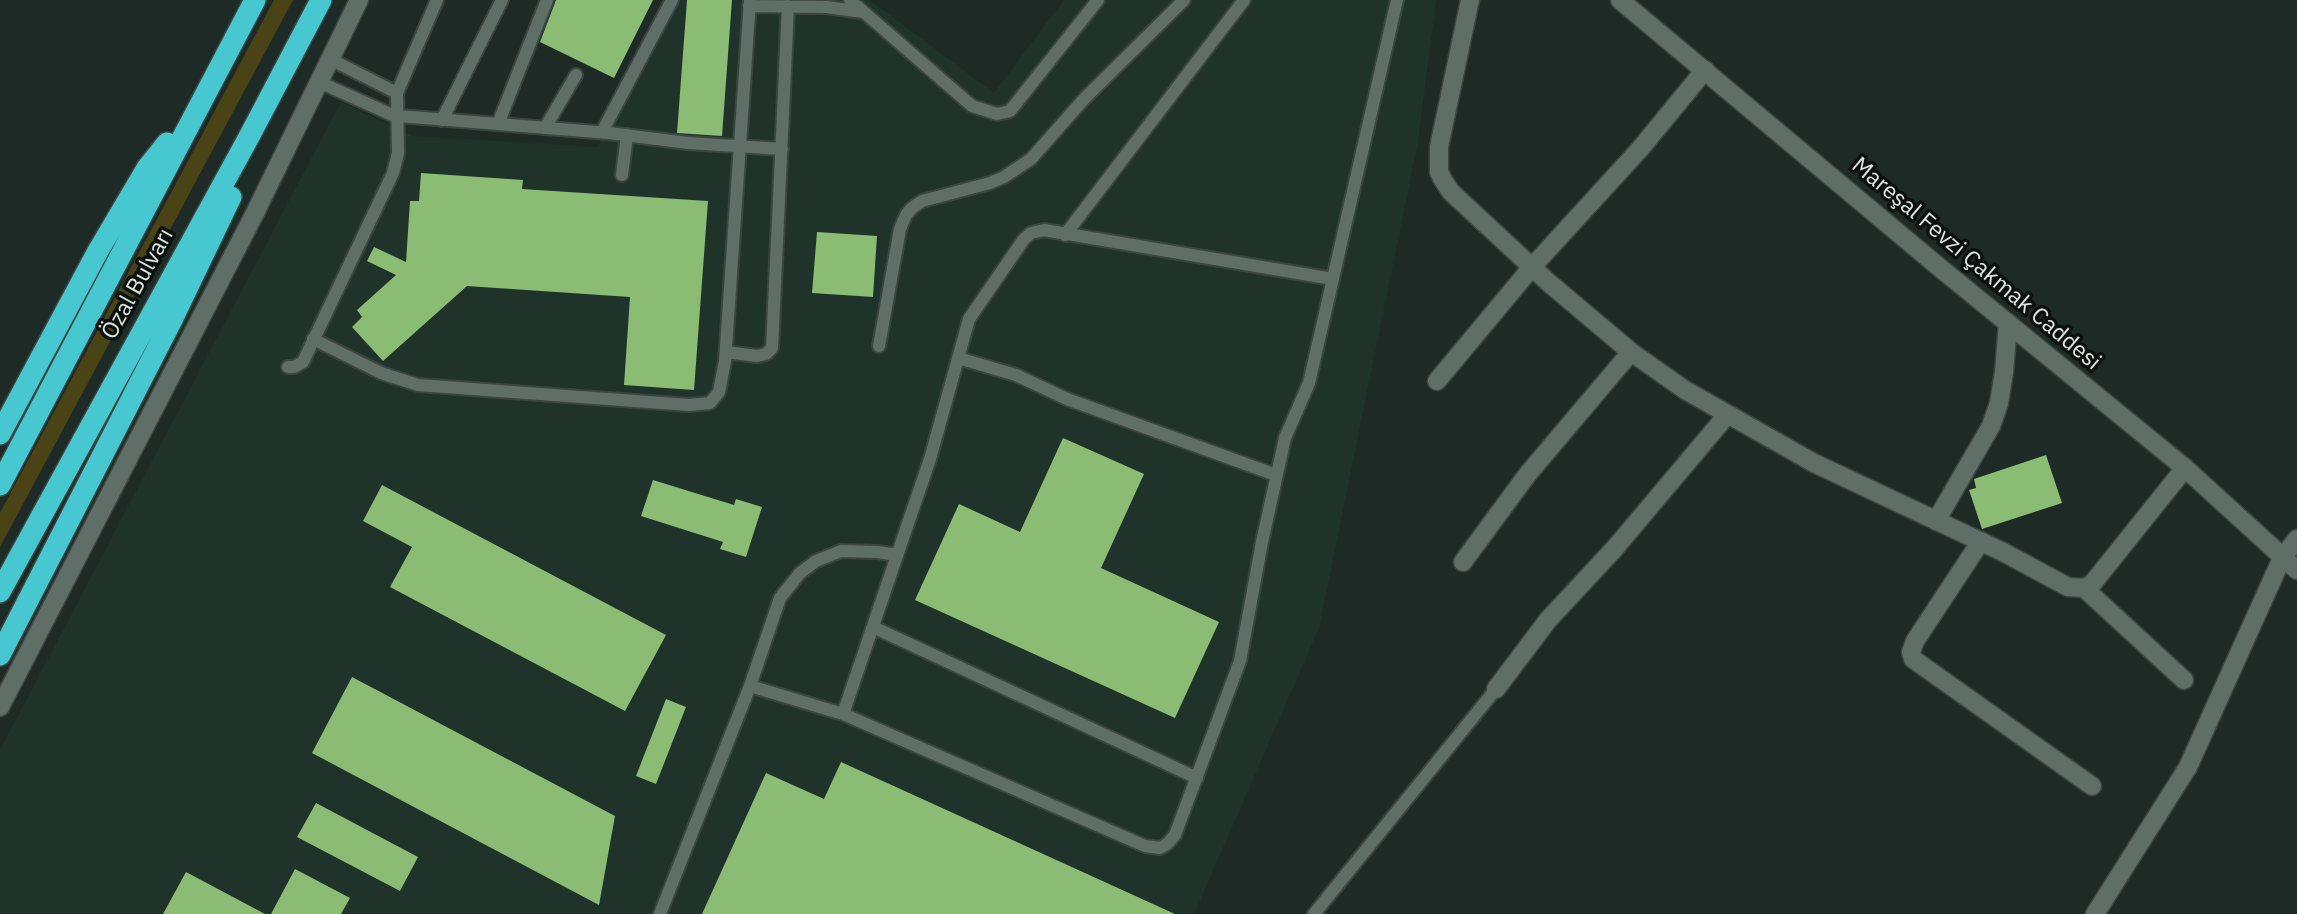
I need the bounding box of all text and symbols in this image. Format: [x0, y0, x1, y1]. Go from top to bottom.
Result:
street label: Mareşal Fevzi Çakmak Caddesi [1846, 152, 2106, 376]
street label: Özal Bulvarı [96, 224, 180, 344]

